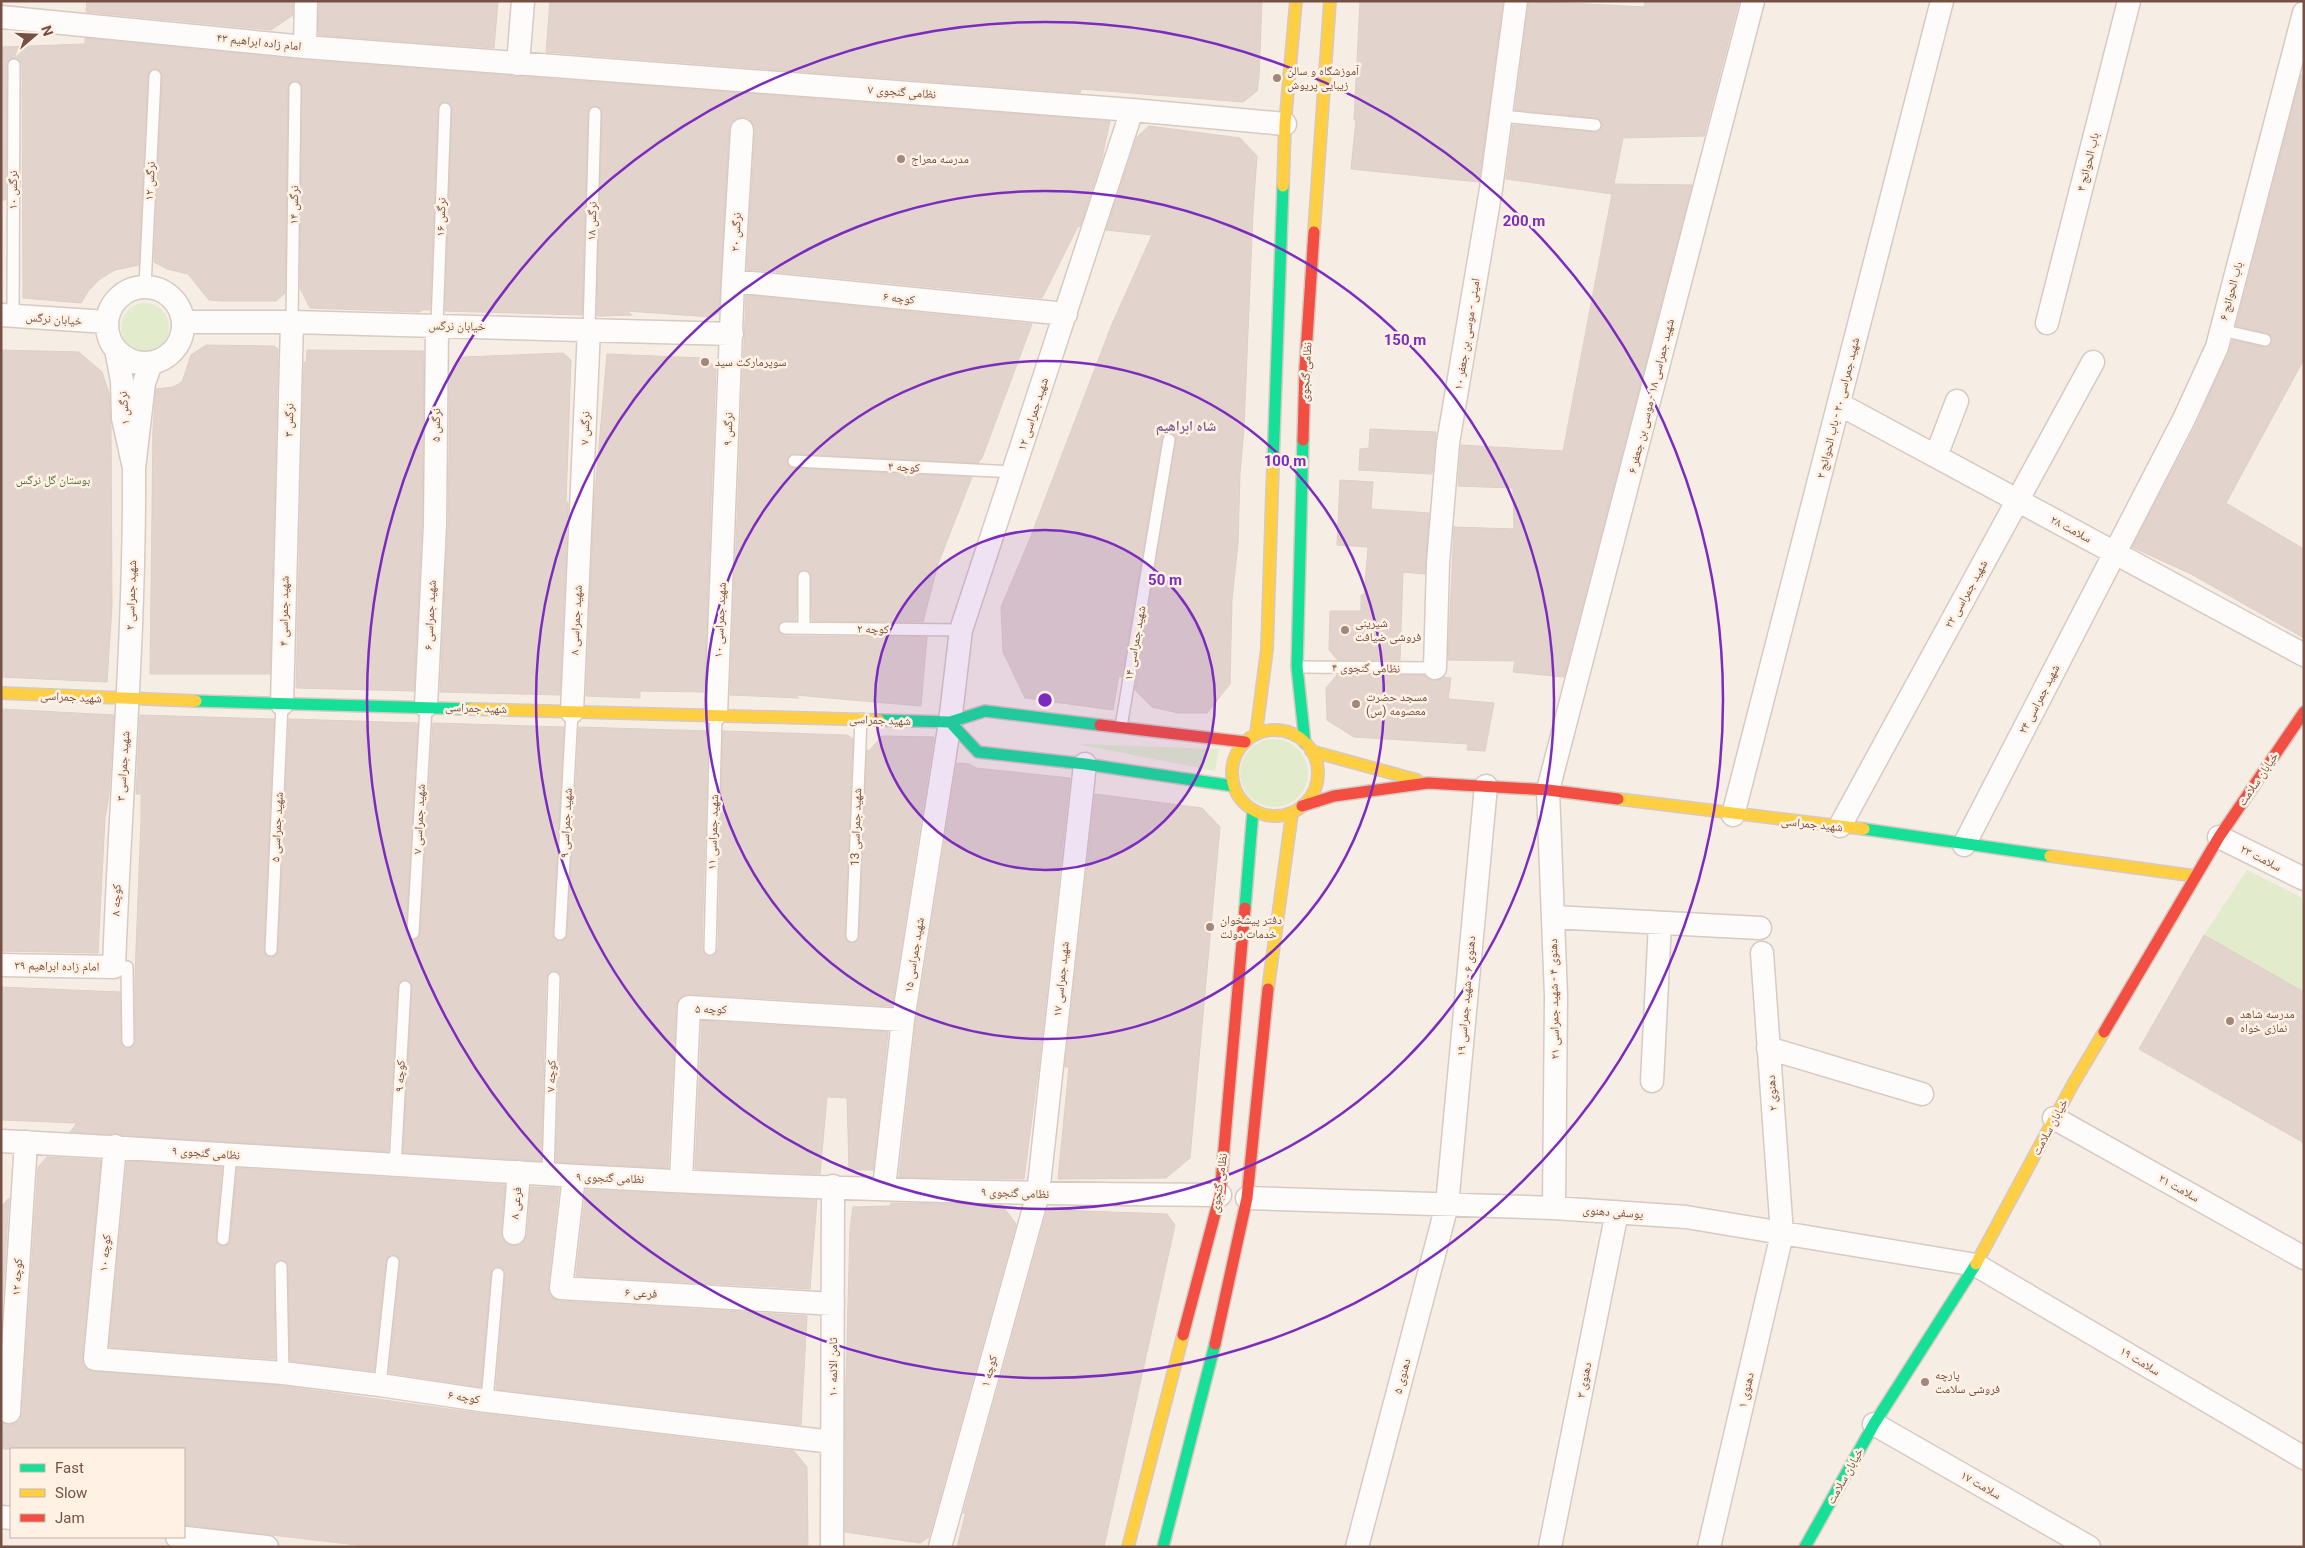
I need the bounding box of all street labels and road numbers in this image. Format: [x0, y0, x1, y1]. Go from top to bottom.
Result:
street label: امام زاده ابراهیم ۴۳ [216, 31, 302, 54]
street label: نظامی گنجوی ۷ [867, 83, 937, 101]
street label: باب الحوائج ۴ [2074, 131, 2102, 193]
street label: نرگس ۱۲ [142, 161, 158, 201]
street label: نرگس ۱۰ [6, 170, 20, 210]
street label: نرگس ۱۴ [287, 185, 301, 225]
street label: نرگس ۱۶ [433, 197, 449, 237]
street label: نرگس ۱۸ [584, 201, 600, 241]
street label: نرگس ۲۰ [728, 212, 744, 252]
street label: باب الحوائج ۶ [2216, 260, 2246, 322]
street label: امینی - موسی بن جعفر ۱۰ [1451, 277, 1483, 391]
street label: کوچه ۶ [882, 289, 916, 307]
street label: خیابان نرگس [25, 310, 83, 328]
street label: شهید جمراسی ۱۸ - موسی بن جعفر ۶ [1625, 317, 1677, 475]
street label: خیابان نرگس [429, 319, 486, 334]
street label: شهید جمراسی ۲۰ - باب الحوائج ۲ [1814, 336, 1863, 480]
street label: نظامی گنجوی [1297, 342, 1315, 402]
street label: شهید جمراسی ۱۲ [1015, 376, 1052, 452]
street label: نرگس ۱ [116, 391, 132, 425]
street label: نرگس ۳ [281, 403, 297, 437]
street label: نرگس ۵ [429, 408, 443, 442]
street label: نرگس ۷ [577, 411, 593, 445]
street label: نرگس ۹ [720, 412, 736, 446]
street label: کوچه ۴ [888, 459, 920, 475]
street label: سلامت ۲۸ [2048, 512, 2094, 546]
street label: شهید جمراسی ۲۲ [1942, 557, 1991, 631]
street label: شهید جمراسی ۲ [123, 560, 139, 630]
street label: شهید جمراسی ۴ [276, 576, 292, 646]
street label: شهید جمراسی ۶ [421, 579, 439, 650]
street label: شهید جمراسی ۱۰ [711, 582, 729, 658]
street label: شهید جمراسی ۸ [567, 584, 585, 655]
street label: شهید جمراسی ۱۴ [1122, 604, 1149, 682]
street label: کوچه ۲ [857, 622, 889, 636]
street label: نظامی گنجوی ۴ [1332, 660, 1400, 676]
street label: شهید جمراسی ۲۴ [2016, 662, 2063, 736]
street label: شهید جمراسی [40, 688, 102, 706]
street label: شهید جمراسی [445, 700, 507, 716]
street label: شهید جمراسی [849, 712, 911, 728]
street label: شهید جمراسی ۳ [114, 730, 133, 802]
street label: خیابان سلامت [2235, 749, 2282, 809]
street label: شهید جمراسی ۷ [410, 783, 428, 854]
street label: شهید جمراسی ۹ [557, 787, 575, 858]
street label: شهید جمراسی 13 [848, 788, 865, 866]
street label: شهید جمراسی ۵ [268, 791, 286, 862]
street label: شهید جمراسی ۱۱ [705, 794, 722, 870]
street label: شهید جمراسی [1780, 814, 1844, 834]
street label: سلامت ۲۳ [2238, 842, 2284, 874]
street label: کوچه ۸ [108, 884, 124, 916]
street label: شهید جمراسی ۱۵ [901, 916, 927, 993]
street label: دهنوی ۶ - شهید جمراسی ۱۹ [1454, 935, 1478, 1057]
street label: دهنوی ۴ - شهید جمراسی ۲۱ [1546, 938, 1562, 1060]
street label: شهید جمراسی ۱۷ [1050, 941, 1072, 1017]
street label: امام زاده ابراهیم ۳۹ [14, 958, 100, 975]
street label: کوچه ۵ [695, 1002, 727, 1016]
street label: کوچه ۹ [392, 1060, 408, 1092]
street label: کوچه ۷ [543, 1060, 559, 1092]
street label: دهنوی ۲ [1764, 1075, 1780, 1111]
street label: خیابان سلامت [2029, 1096, 2071, 1158]
street label: نظامی گنجوی ۹ [171, 1144, 241, 1162]
street label: نظامی گنجوی [1208, 1152, 1230, 1214]
street label: نظامی گنجوی ۹ [576, 1170, 644, 1186]
street label: سلامت ۲۱ [2156, 1171, 2202, 1205]
street label: نظامی گنجوی ۹ [981, 1185, 1049, 1201]
street label: فرعی ۸ [508, 1186, 524, 1220]
street label: یوسفی دهنوی [1582, 1203, 1644, 1221]
street label: کوچه ۱۰ [96, 1234, 114, 1272]
street label: کوچه ۱۲ [9, 1258, 25, 1296]
street label: فرعی ۶ [624, 1285, 658, 1301]
street label: ثامن الائمه ۱۰ [826, 1337, 840, 1397]
street label: سلامت ۱۹ [2117, 1344, 2163, 1378]
street label: کوچه ۱ [978, 1354, 1000, 1388]
street label: دهنوی ۵ [1391, 1357, 1413, 1395]
street label: دهنوی ۳ [1574, 1361, 1594, 1399]
street label: دهنوی ۱ [1735, 1371, 1757, 1409]
street label: کوچه ۶ [447, 1388, 481, 1406]
street label: خیابان سلامت [1824, 1445, 1867, 1507]
street label: سلامت ۱۷ [1958, 1468, 2004, 1502]

